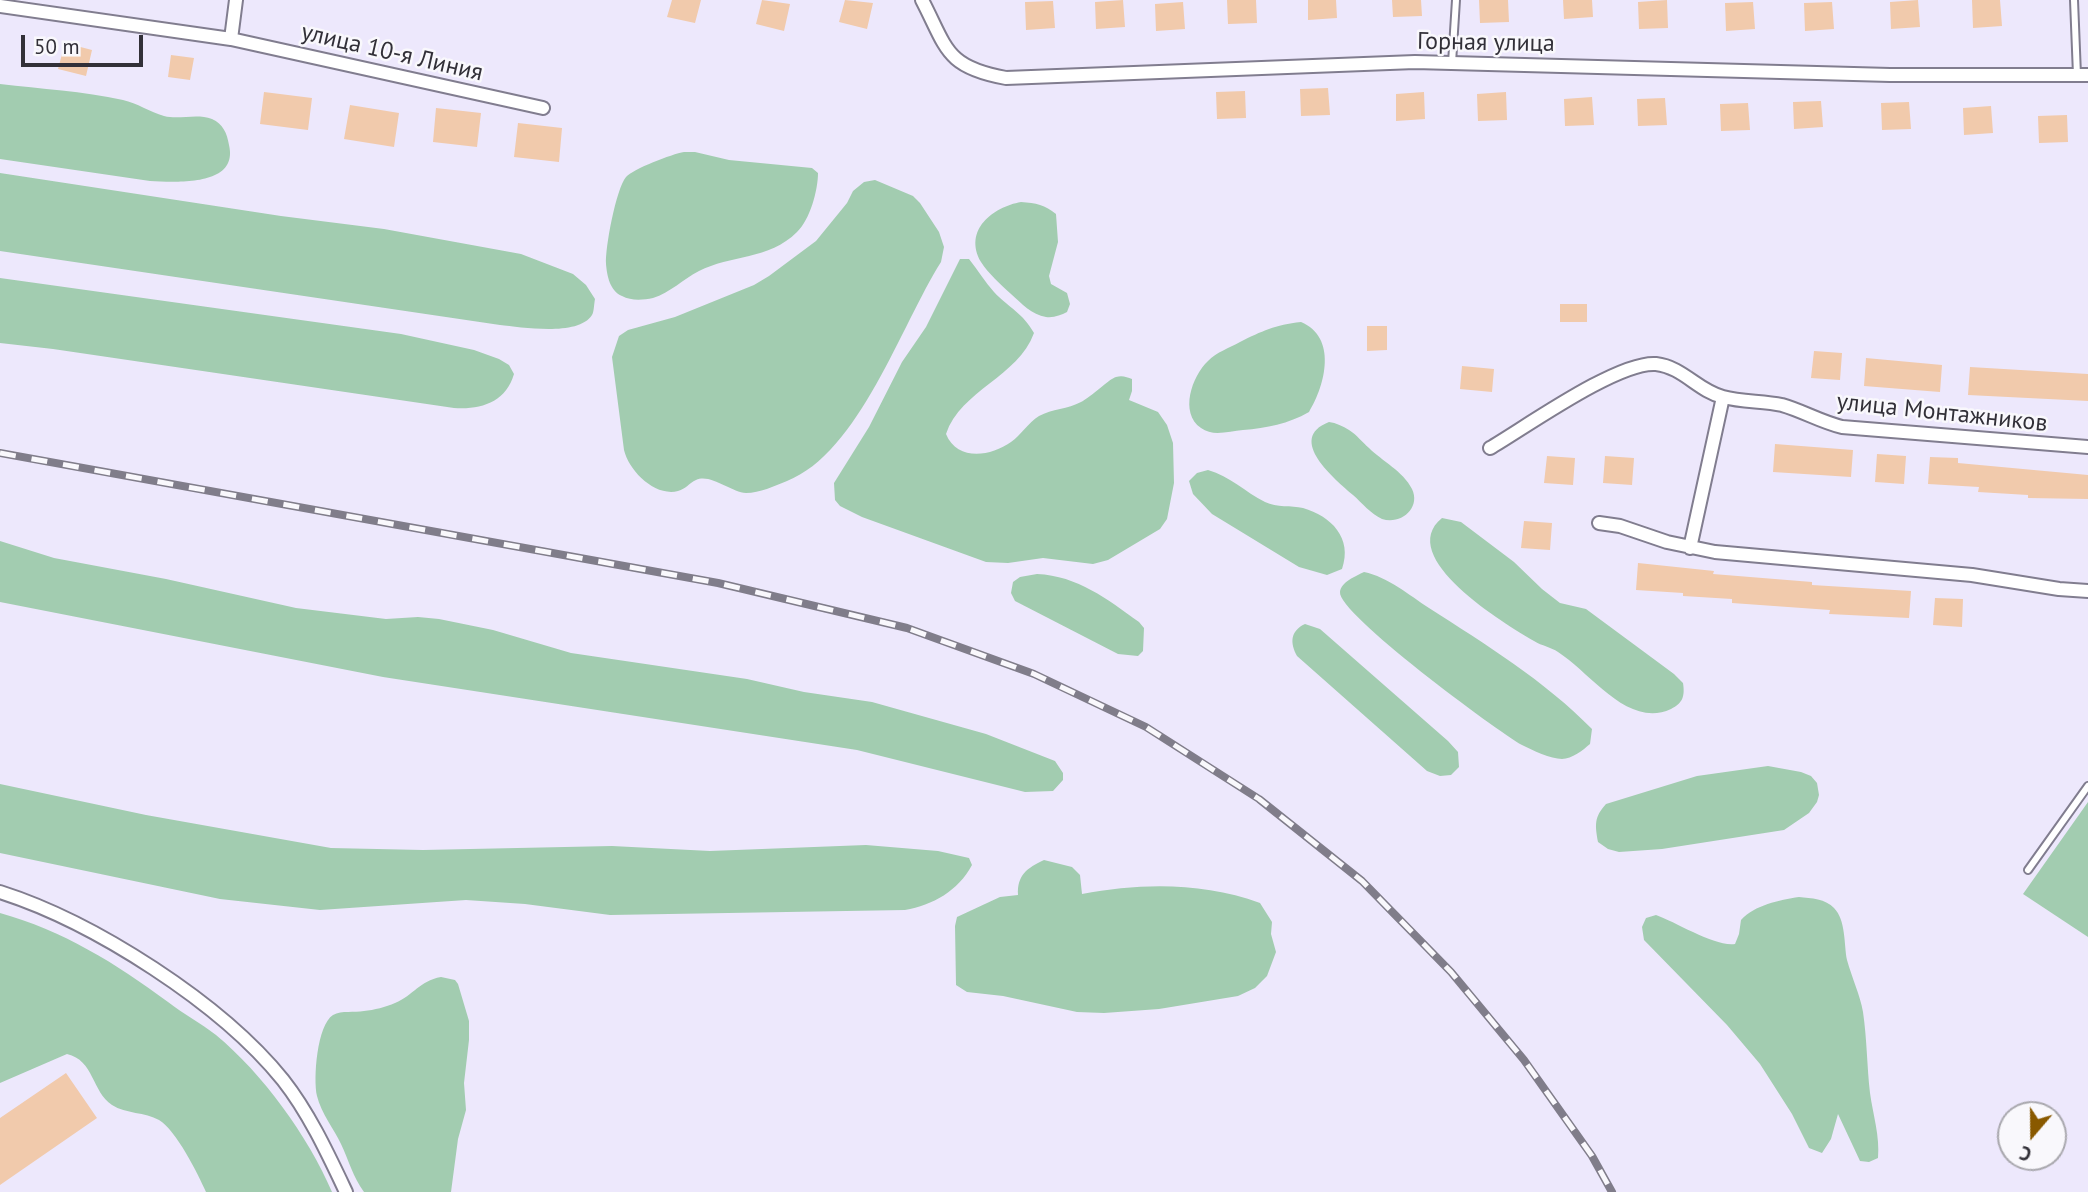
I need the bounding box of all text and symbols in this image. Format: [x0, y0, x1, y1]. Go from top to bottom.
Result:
street label: улица 10-я Линия [298, 18, 486, 88]
scale bar [24, 21, 147, 65]
street label: Горная улица [1417, 27, 1555, 59]
text: 50 m [34, 33, 80, 60]
street label: улица Монтажников [1835, 388, 2049, 438]
north arrow [1997, 1101, 2067, 1171]
text: С [2016, 1141, 2035, 1167]

